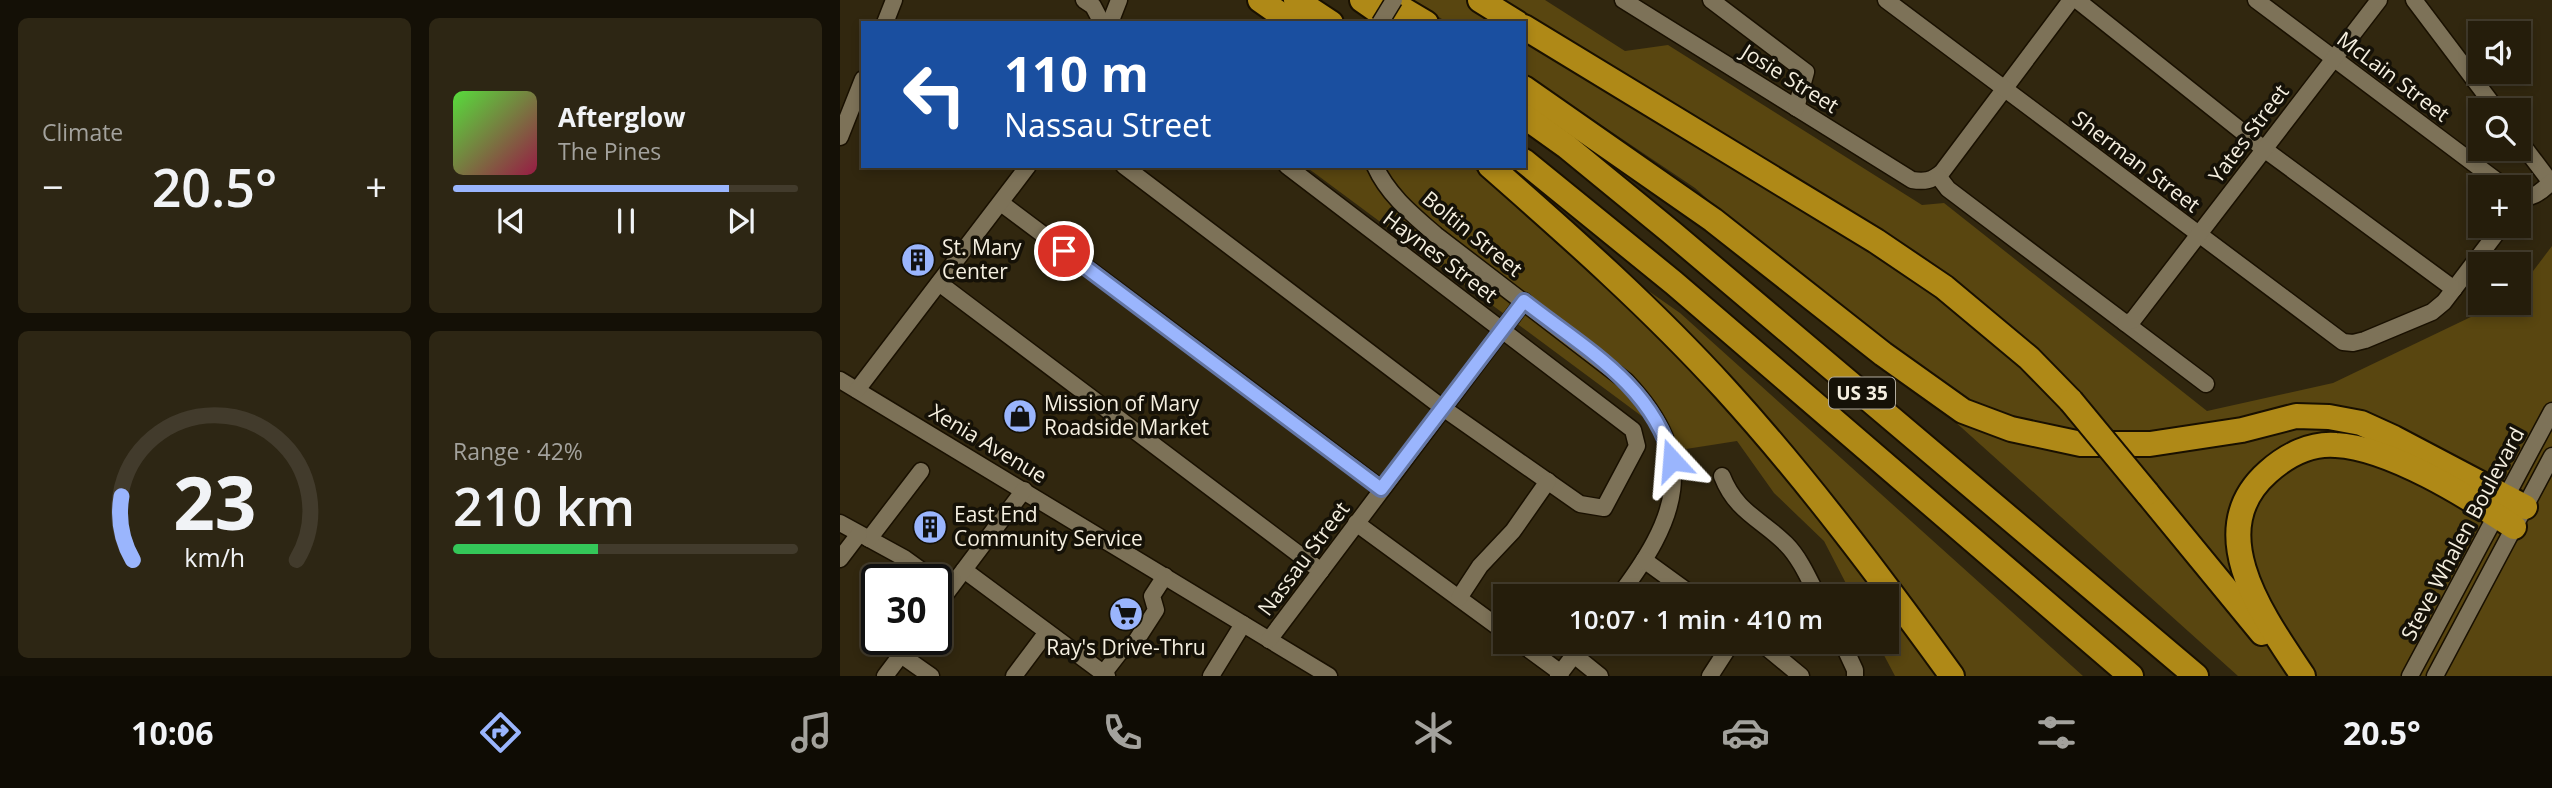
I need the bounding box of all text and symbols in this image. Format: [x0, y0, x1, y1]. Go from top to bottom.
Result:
map controls [2468, 21, 2531, 315]
button: sound [2468, 21, 2531, 84]
street label: McLain Street [2332, 25, 2455, 128]
street label: Josie Street [1735, 36, 1844, 119]
text: 110 m [1004, 40, 1149, 106]
icon: left [889, 49, 980, 140]
street label: Yates Street [2202, 78, 2295, 188]
button: search [2468, 98, 2531, 161]
text: Afterglow [558, 99, 685, 135]
text: Nassau Street [1004, 103, 1211, 146]
street label: Sherman Street [2067, 104, 2206, 218]
text: Climate [42, 116, 123, 148]
text: The Pines [558, 135, 661, 167]
text: 20.5° [152, 151, 277, 222]
text: − [42, 160, 64, 212]
text: + [365, 160, 387, 212]
button: + [2468, 175, 2531, 238]
street label: Boltin Street [1417, 184, 1529, 282]
icon: previous [492, 202, 530, 240]
icon: pause [607, 202, 645, 240]
icon: next [722, 202, 760, 240]
street label: Haynes Street [1378, 204, 1504, 308]
pin [1034, 221, 1094, 281]
icon: arrive [1045, 232, 1083, 270]
place label: St. Mary Center [942, 233, 1022, 285]
building icon: St. Mary Center [899, 241, 937, 279]
button: − [2468, 252, 2531, 315]
road number: US 35 [1829, 378, 1895, 408]
place label: Mission of Mary Roadside Market [1044, 389, 1209, 441]
street label: Xenia Avenue [925, 397, 1052, 489]
shop icon: Mission of Mary Roadside Market [1001, 397, 1039, 435]
street label: Steve Whalen Boulevard [2394, 422, 2530, 645]
position arrow [1635, 423, 1709, 497]
text: Range · 42% [453, 435, 583, 467]
text: 23 [173, 453, 256, 552]
text: 210 km [453, 470, 635, 541]
street label: Nassau Street [1251, 496, 1355, 621]
place label: East End Community Service [954, 500, 1143, 552]
building icon: East End Community Service [911, 508, 949, 546]
text: km/h [184, 540, 245, 574]
speed limit sign: 30 [861, 564, 952, 655]
supermarket icon: Ray's Drive-Thru [1107, 595, 1145, 633]
text: 10:07 · 1 min · 410 m [1569, 601, 1823, 637]
place label: Ray's Drive-Thru [1046, 633, 1206, 661]
icon: directions [476, 708, 525, 757]
icon: music [787, 708, 836, 757]
icon: phone [1098, 708, 1147, 757]
icon: climate [1409, 708, 1458, 757]
icon: car [1721, 708, 1770, 757]
icon: filters [2032, 708, 2081, 757]
text: 10:06 [131, 711, 213, 754]
text: 20.5° [2343, 711, 2421, 754]

